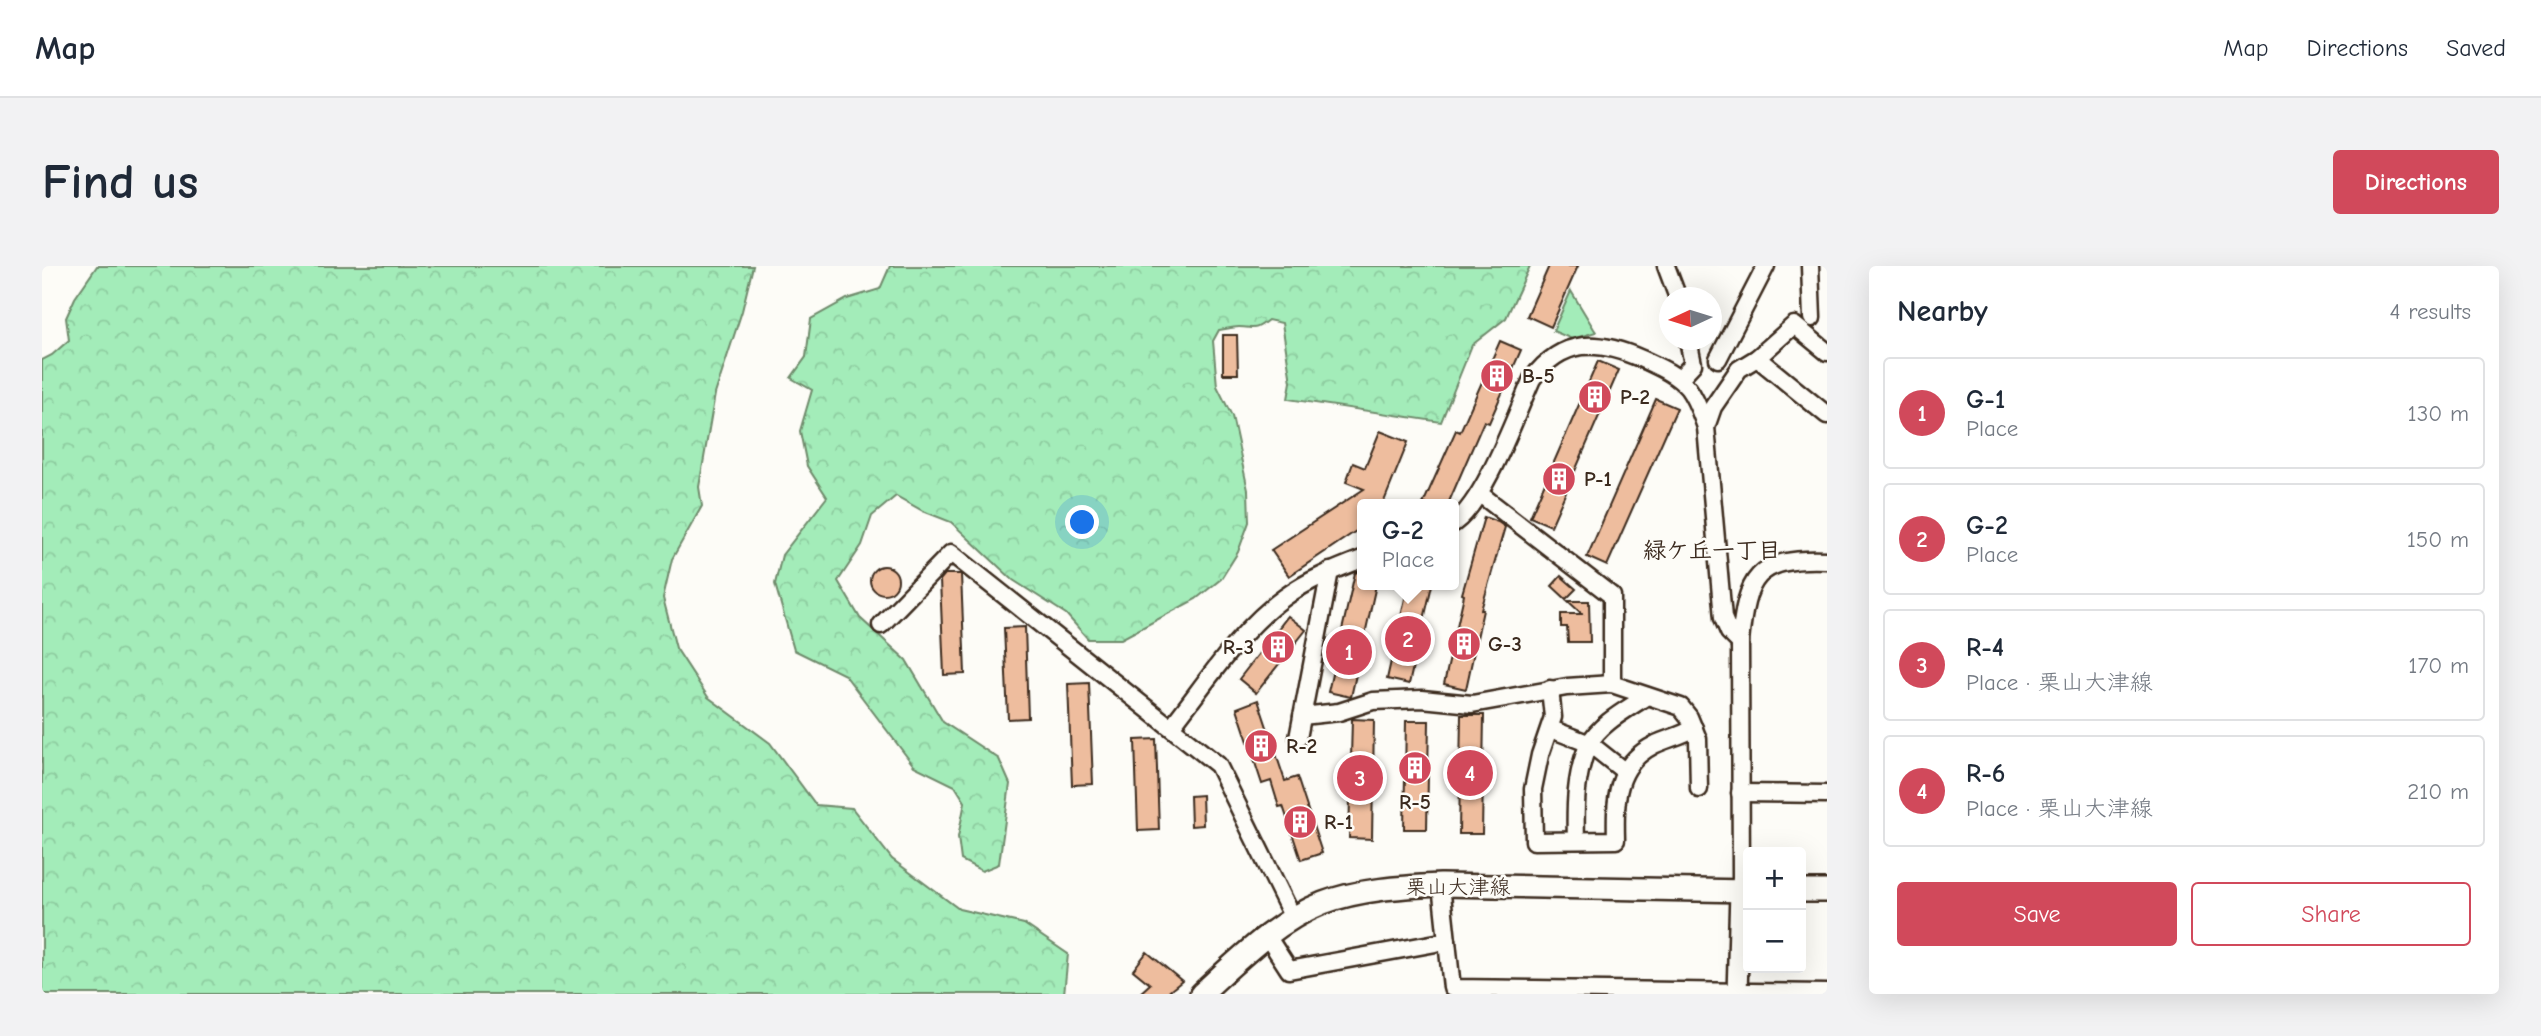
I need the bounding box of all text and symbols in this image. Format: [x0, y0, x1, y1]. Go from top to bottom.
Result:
text: Map [35, 29, 96, 67]
text: Map [2223, 34, 2269, 62]
text: Directions [2307, 34, 2408, 62]
text: Saved [2446, 34, 2506, 62]
button: Directions [2333, 150, 2499, 214]
text: Find us [42, 154, 198, 210]
north arrow [1659, 287, 1722, 350]
text: Nearby [1897, 294, 1988, 329]
text: 4 results [2389, 298, 2471, 325]
building icon: B-5 [1478, 357, 1516, 395]
place label: B-5 [1522, 364, 1555, 388]
building icon: P-2 [1576, 378, 1614, 416]
place label: P-2 [1620, 385, 1650, 409]
text: G-1 [1966, 385, 2005, 415]
text: 1 [1917, 400, 1927, 427]
text: 130 m [2408, 400, 2469, 427]
text: Place [1966, 415, 2018, 442]
building icon: P-1 [1540, 460, 1578, 498]
place label: P-1 [1584, 467, 1612, 491]
popup [1357, 499, 1459, 590]
your location [1065, 505, 1099, 539]
text: G-2 [1966, 511, 2008, 541]
text: G-2 [1382, 516, 1424, 546]
text: 2 [1916, 526, 1928, 553]
text: 150 m [2407, 526, 2469, 553]
district label: 緑ケ丘一丁目 [1643, 537, 1781, 564]
text: Place [1966, 541, 2018, 568]
text: Place [1382, 546, 1434, 573]
pin: 2 [1385, 613, 1431, 665]
building icon: G-3 [1445, 625, 1483, 663]
pin: 1 [1326, 626, 1372, 678]
building icon: R-3 [1259, 628, 1297, 666]
place label: G-3 [1488, 632, 1522, 656]
text: R-4 [1966, 633, 2004, 663]
place label: R-3 [1223, 635, 1254, 659]
text: 3 [1916, 652, 1928, 679]
text: 170 m [2408, 652, 2469, 679]
text: Place · 栗山大津線 [1966, 669, 2153, 696]
building icon: R-2 [1242, 727, 1280, 765]
place label: R-2 [1286, 734, 1317, 758]
pin: 4 [1447, 747, 1493, 799]
building icon: R-5 [1396, 749, 1434, 787]
pin: 3 [1337, 752, 1383, 804]
text: R-6 [1966, 759, 2005, 789]
text: 4 [1917, 778, 1927, 805]
text: 210 m [2407, 778, 2469, 805]
place label: R-5 [1399, 790, 1431, 814]
text: Place · 栗山大津線 [1966, 795, 2153, 822]
building icon: R-1 [1281, 803, 1319, 841]
place label: R-1 [1324, 810, 1353, 834]
map controls [1743, 847, 1806, 973]
button: + [1743, 847, 1806, 910]
street label: 栗山大津線 [1406, 875, 1511, 899]
button: Save [1897, 882, 2177, 946]
button: Share [2191, 882, 2471, 946]
button: − [1743, 910, 1806, 973]

